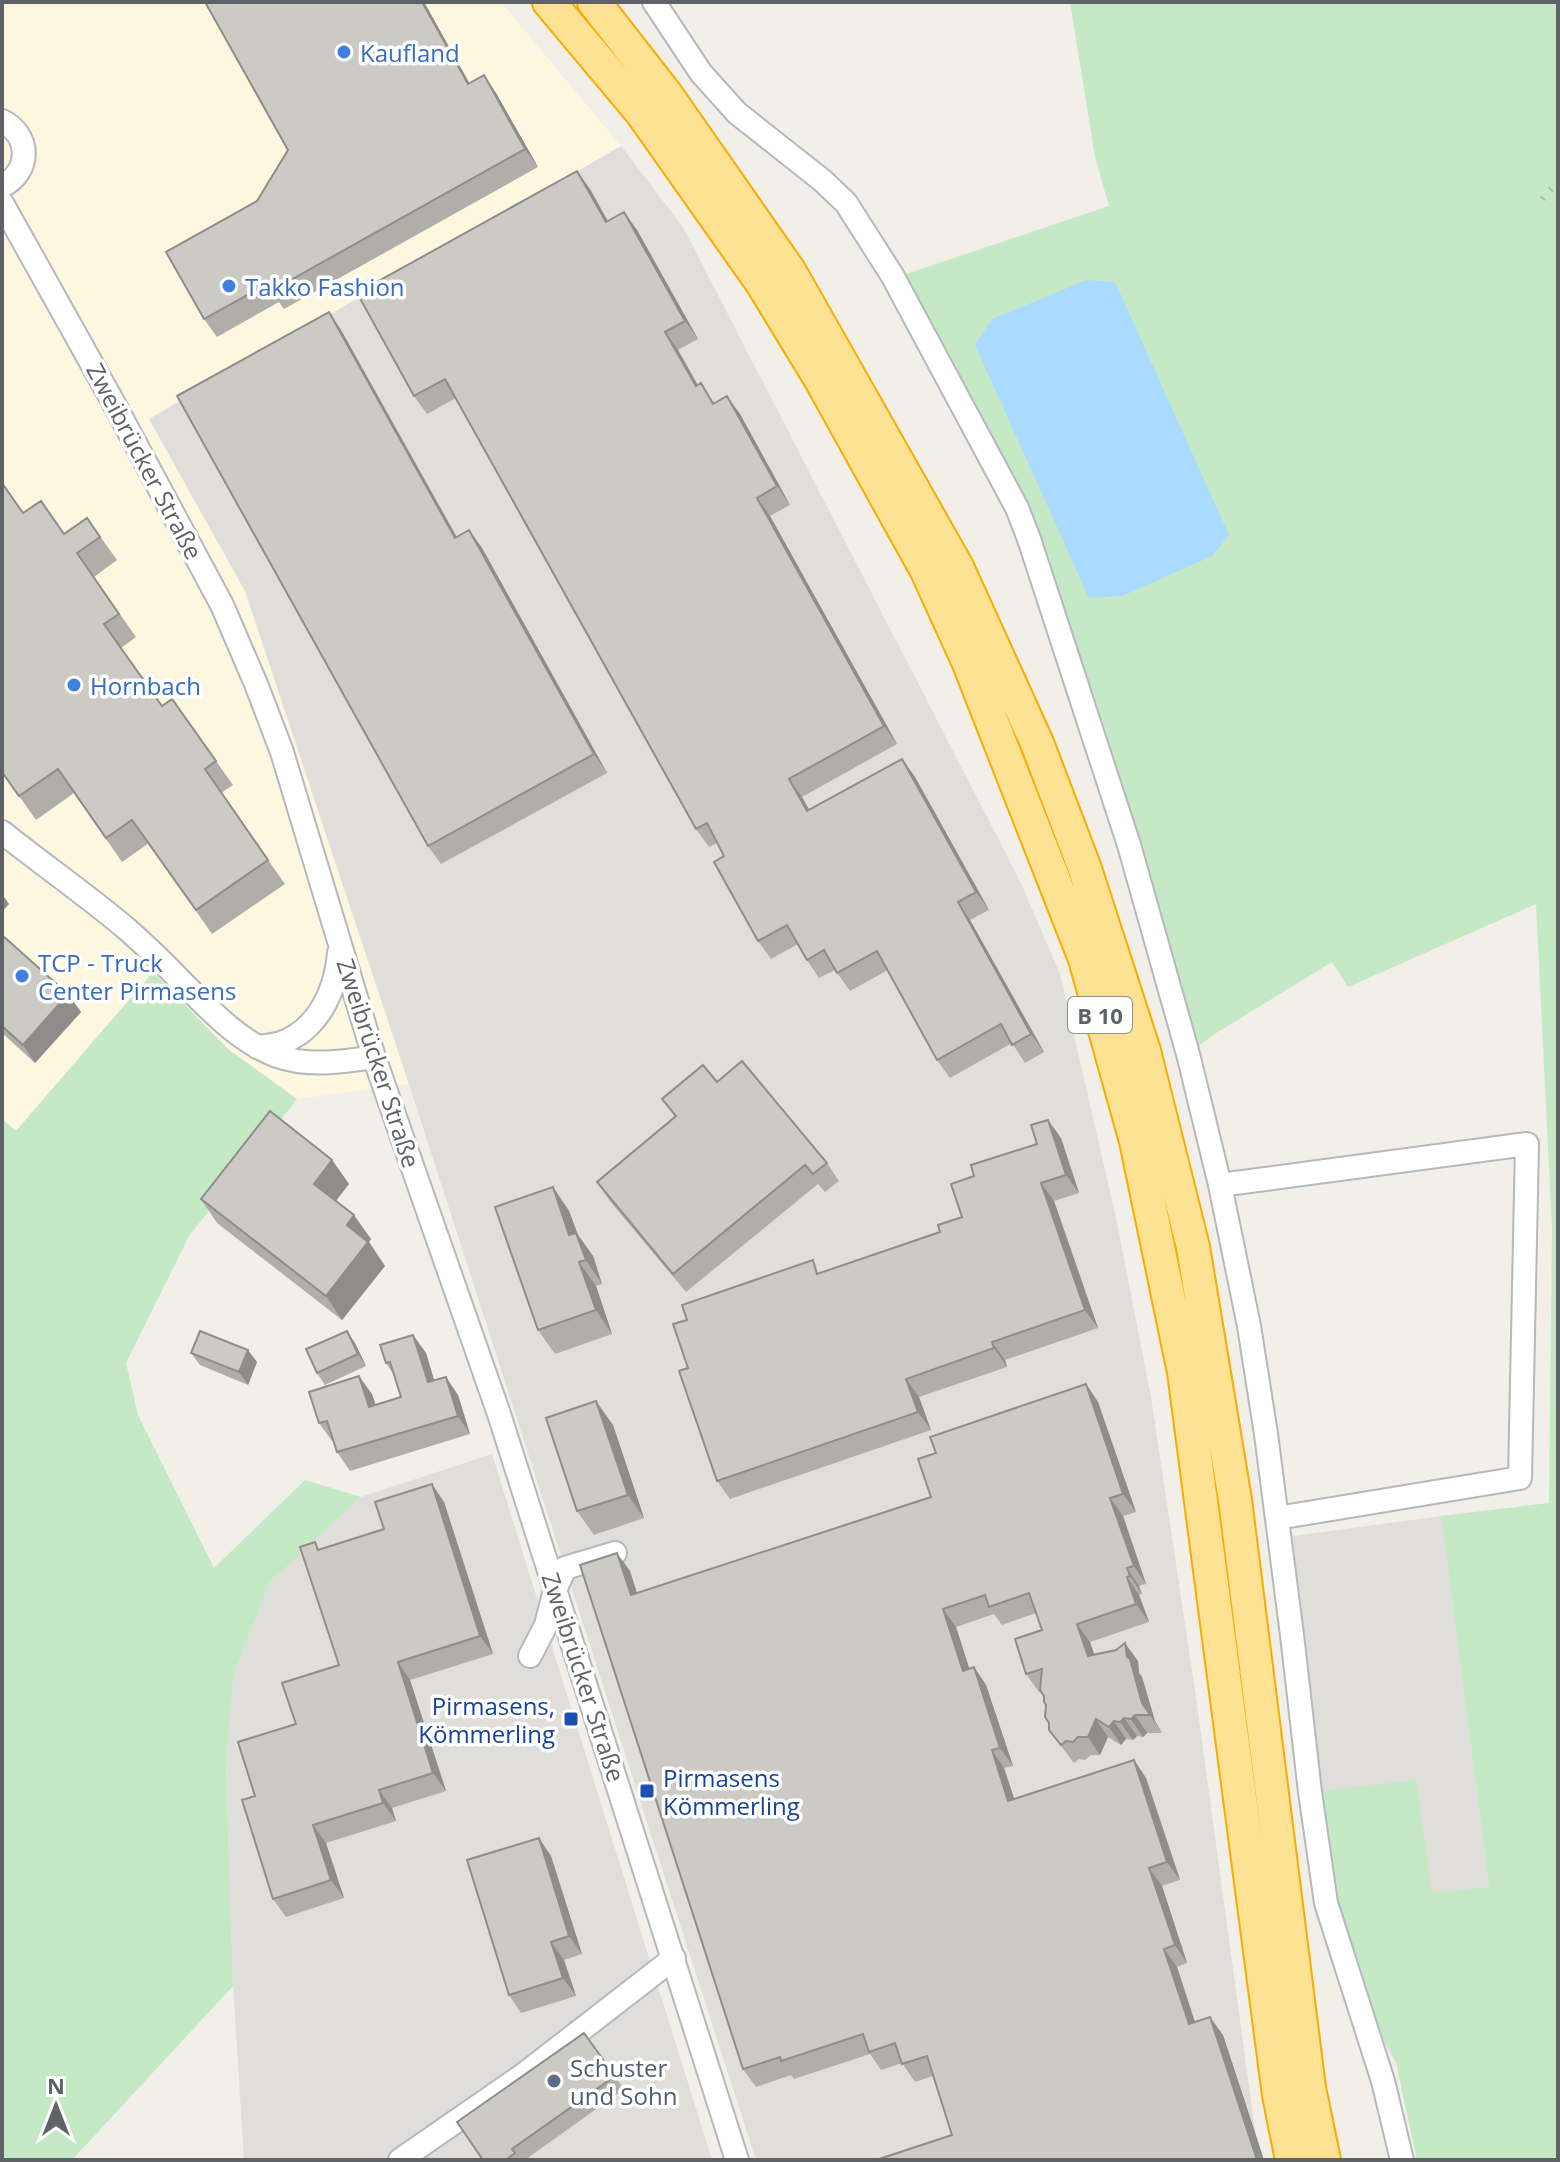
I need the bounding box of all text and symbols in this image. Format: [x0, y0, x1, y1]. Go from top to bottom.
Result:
place label: Kaufland [360, 36, 460, 69]
marker: Kaufland [335, 43, 353, 61]
place label: Takko Fashion [245, 270, 405, 303]
marker: Takko Fashion [220, 277, 238, 295]
street label: Zweibrücker Straße [79, 357, 211, 565]
place label: Hornbach [90, 669, 201, 702]
marker: Hornbach [65, 676, 83, 694]
place label: TCP - Truck Center Pirmasens [38, 946, 236, 1007]
street label: Zweibrücker Straße [330, 954, 428, 1172]
marker: TCP - Truck Center Pirmasens [13, 967, 31, 985]
road number: B 10 [1068, 997, 1132, 1033]
street label: Zweibrücker Straße [535, 1568, 633, 1786]
place label: Pirmasens, Kömmerling [418, 1689, 555, 1750]
marker: Pirmasens, Kömmerling [562, 1710, 580, 1728]
place label: Pirmasens Kömmerling [663, 1761, 800, 1822]
marker: Pirmasens Kömmerling [638, 1782, 656, 1800]
place label: Schuster und Sohn [570, 2051, 677, 2112]
north arrow [16, 2066, 96, 2146]
text: N [47, 2070, 65, 2100]
marker: Schuster und Sohn [545, 2072, 563, 2090]

